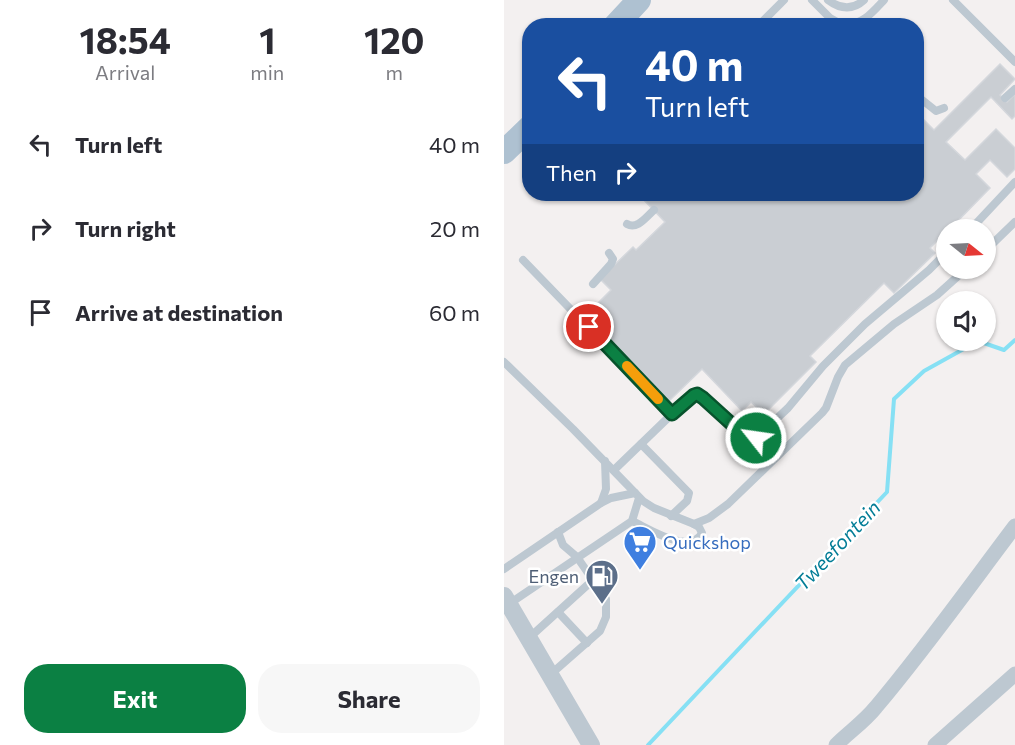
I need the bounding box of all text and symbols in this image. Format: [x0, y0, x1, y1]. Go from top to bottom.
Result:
text: 18:54 [80, 17, 171, 61]
text: 1 [259, 17, 275, 61]
text: 120 [364, 17, 424, 61]
text: 40 m [645, 38, 743, 90]
icon: left [546, 42, 624, 120]
text: Arrival [95, 60, 155, 84]
text: min [250, 60, 284, 84]
text: m [385, 60, 403, 84]
text: Turn left [645, 90, 749, 123]
icon: left [24, 128, 57, 161]
text: Turn left [75, 131, 162, 158]
text: 40 m [429, 131, 480, 158]
icon: right [609, 156, 642, 189]
text: Then [546, 159, 597, 186]
icon: right [24, 212, 57, 245]
text: Turn right [75, 215, 176, 242]
text: 20 m [430, 215, 480, 242]
north arrow [936, 219, 996, 279]
map controls [936, 219, 996, 351]
button: sound [936, 291, 996, 351]
icon: arrive [24, 296, 57, 329]
text: Arrive at destination [75, 299, 283, 326]
text: 60 m [429, 299, 480, 326]
pin [563, 301, 614, 352]
icon: arrive [572, 310, 605, 343]
position arrow [724, 406, 788, 470]
water label: Tweefontein [789, 495, 885, 595]
supermarket icon: Quickshop [622, 524, 658, 571]
place label: Quickshop [663, 531, 751, 553]
fuel station icon: Engen [584, 558, 620, 605]
place label: Engen [529, 565, 579, 587]
button: Exit [24, 664, 246, 733]
button: Share [258, 664, 480, 733]

